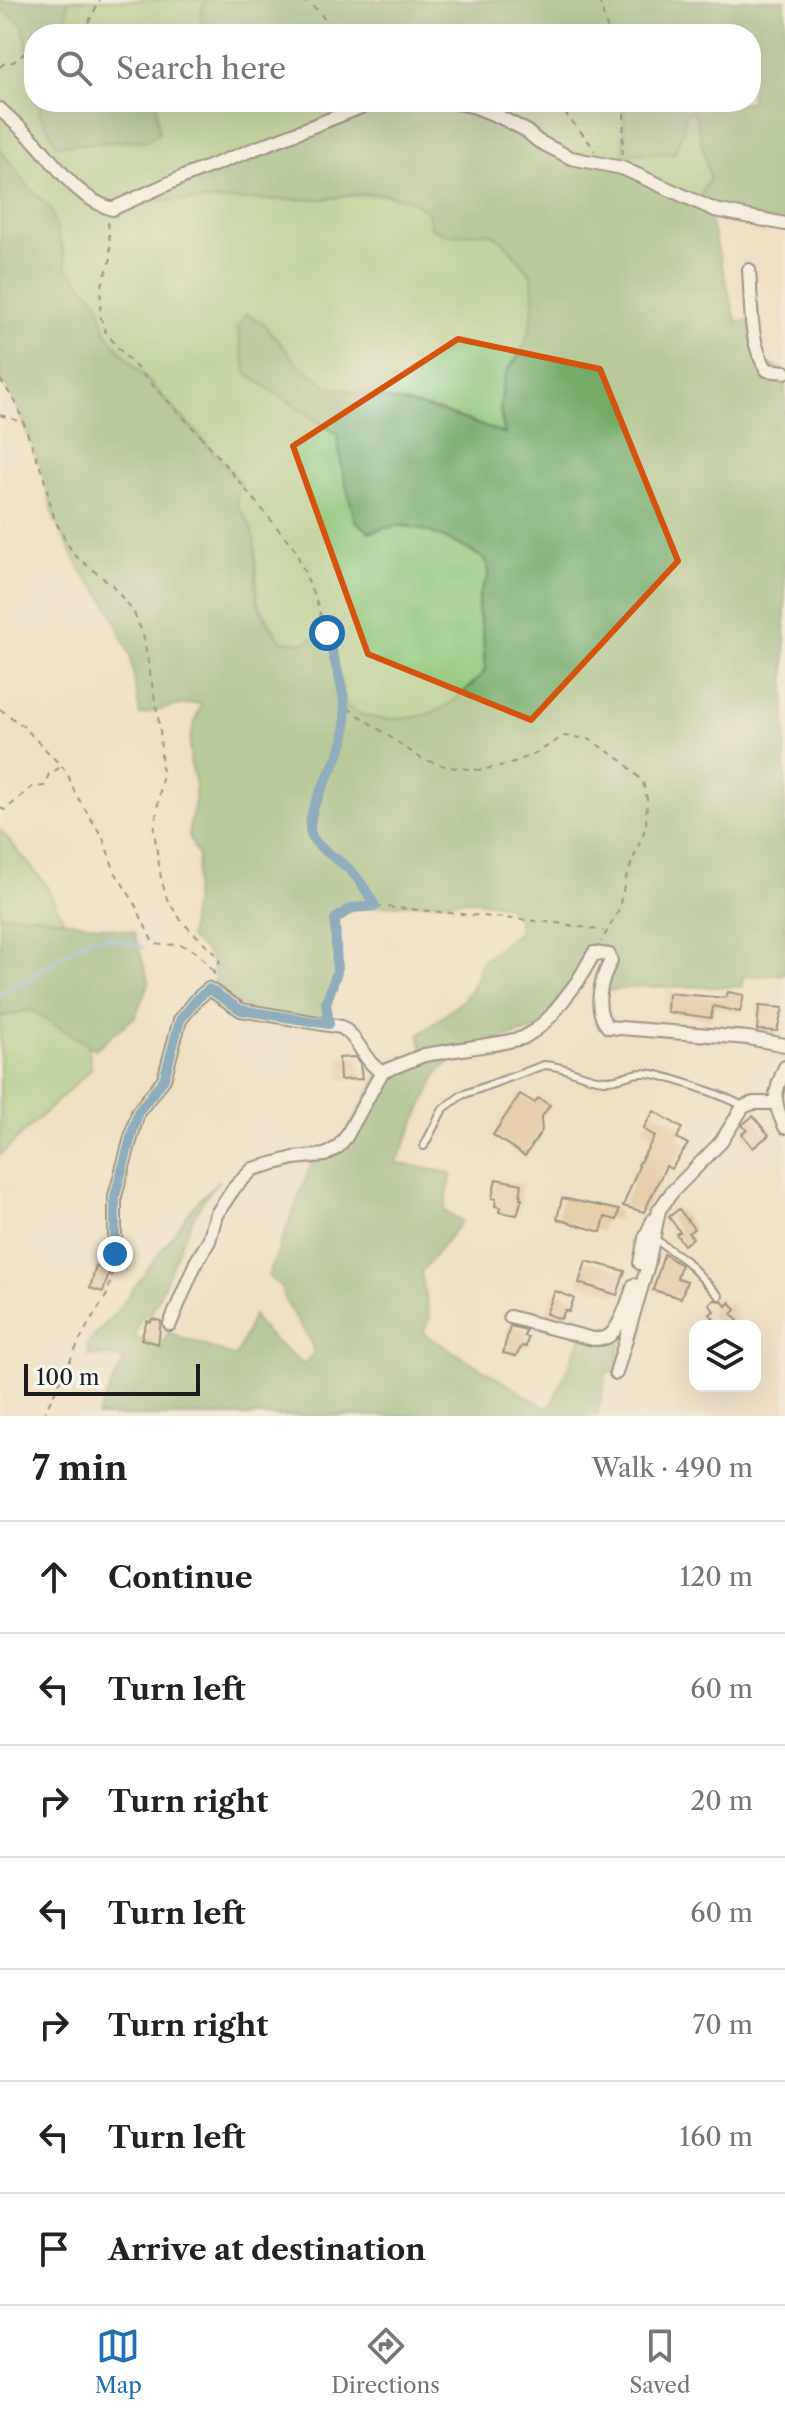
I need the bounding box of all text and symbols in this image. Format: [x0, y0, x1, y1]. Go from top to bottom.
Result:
search box [24, 24, 761, 112]
icon: search [52, 46, 96, 90]
text: Search here [116, 50, 286, 87]
route start [309, 615, 345, 651]
route end [97, 1236, 133, 1272]
map controls [689, 1320, 761, 1392]
button: layers [689, 1320, 761, 1392]
scale bar [24, 1360, 200, 1396]
text: 100 m [36, 1364, 99, 1391]
text: 7 min [32, 1447, 128, 1489]
text: Walk · 490 m [592, 1452, 753, 1484]
icon: ahead [32, 1555, 76, 1599]
text: Continue [108, 1559, 253, 1596]
text: 120 m [679, 1561, 753, 1593]
icon: left [32, 1667, 76, 1711]
text: Turn left [108, 1671, 245, 1708]
text: 60 m [690, 1673, 753, 1705]
icon: right [32, 1779, 76, 1823]
text: Turn right [108, 1783, 268, 1820]
text: 20 m [690, 1785, 753, 1817]
icon: left [32, 1891, 76, 1935]
text: Turn left [108, 1895, 245, 1932]
text: 60 m [690, 1897, 753, 1929]
icon: right [32, 2003, 76, 2047]
text: Turn right [108, 2007, 268, 2044]
text: 70 m [693, 2009, 753, 2041]
icon: left [32, 2115, 76, 2159]
text: Turn left [108, 2119, 245, 2156]
text: 160 m [679, 2121, 753, 2153]
icon: arrive [32, 2227, 76, 2271]
text: Arrive at destination [108, 2231, 426, 2268]
tab: Map [95, 2324, 142, 2399]
tab: Directions [331, 2324, 440, 2399]
tab: Saved [629, 2324, 690, 2399]

